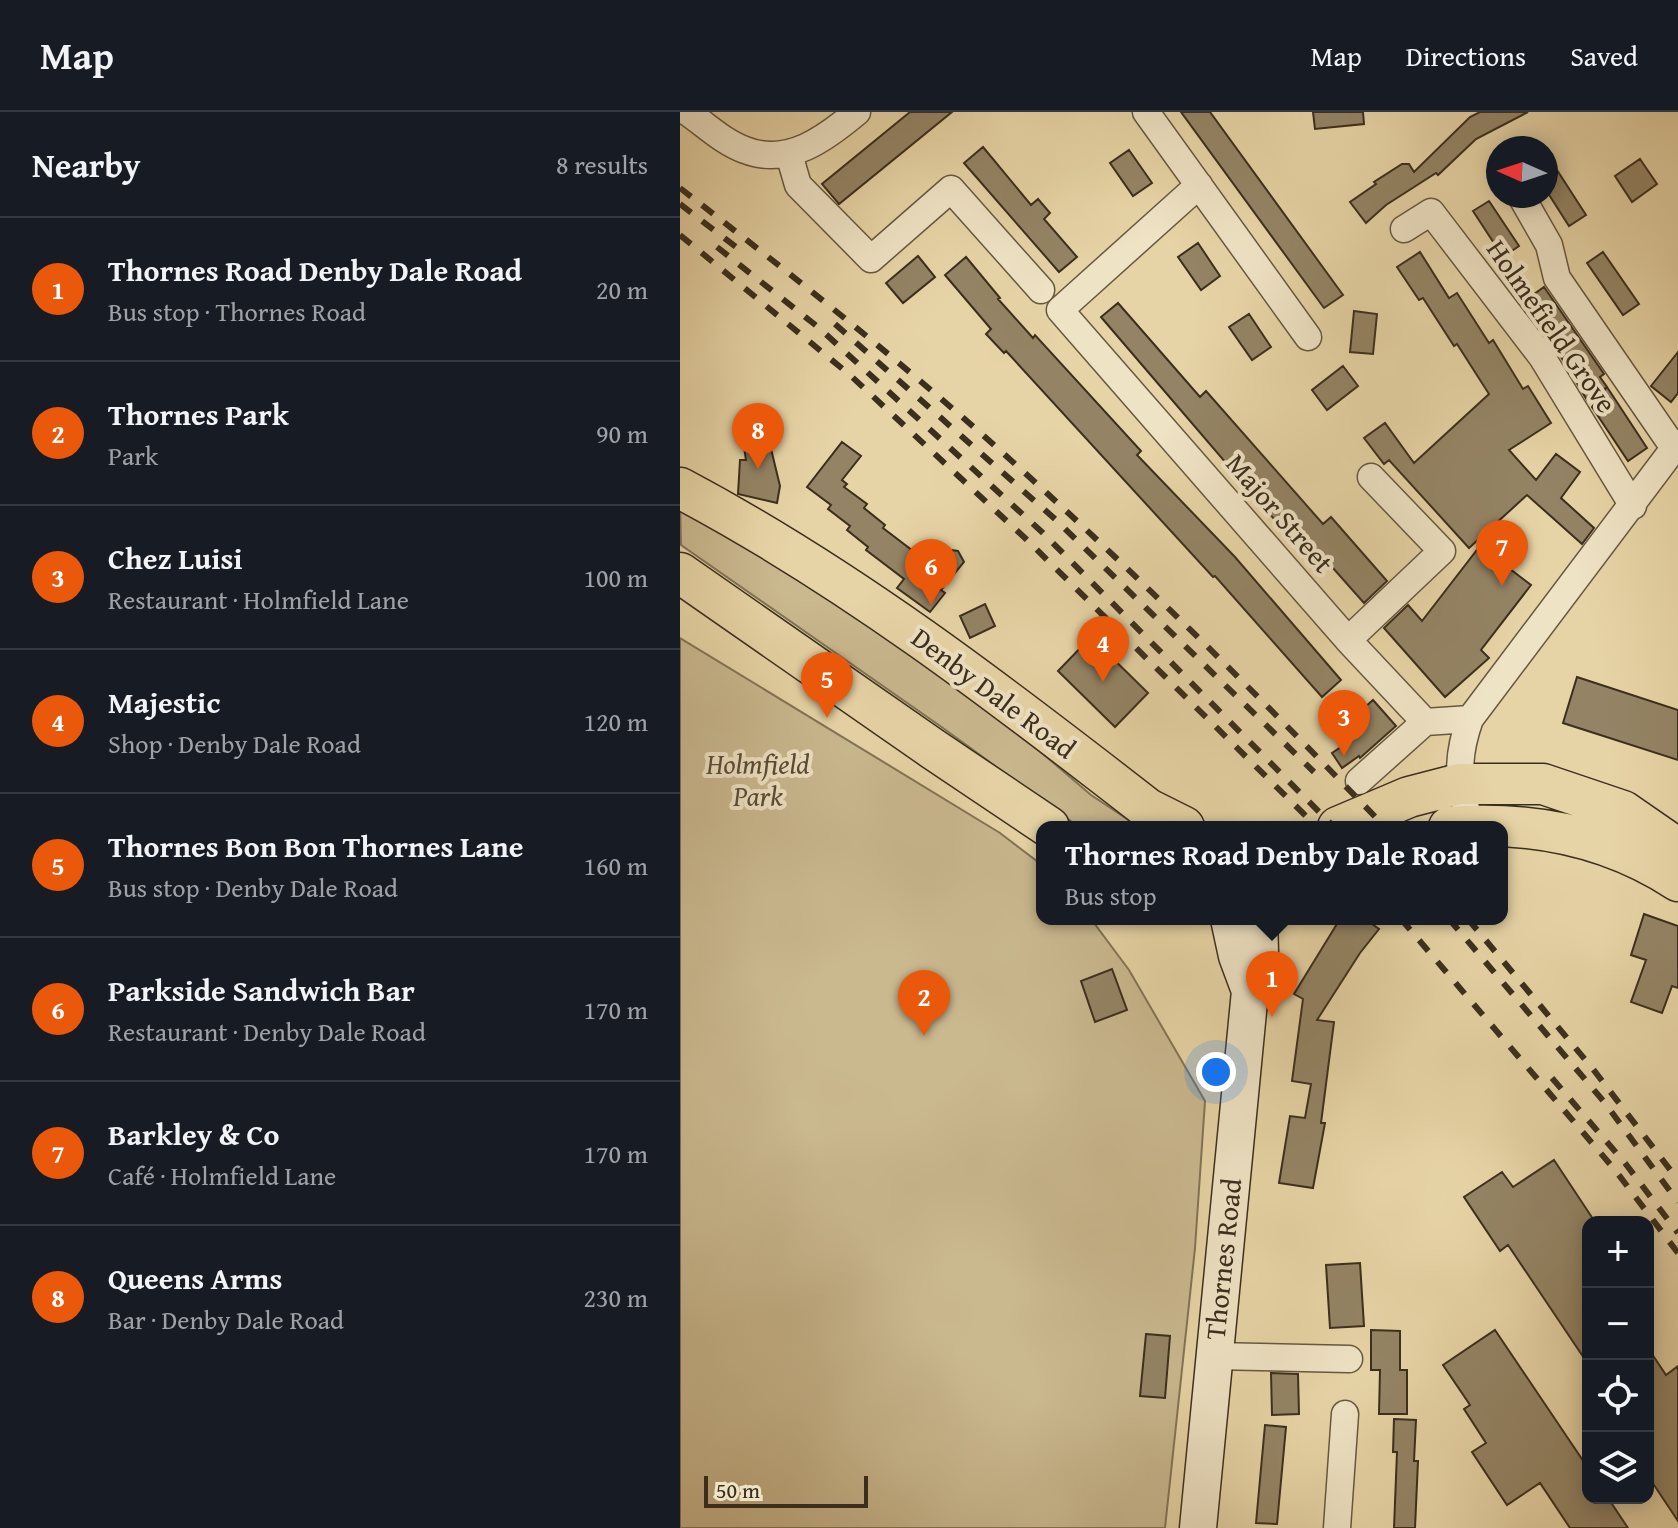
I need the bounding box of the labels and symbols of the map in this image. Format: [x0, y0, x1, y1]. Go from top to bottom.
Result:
north arrow [1486, 136, 1558, 208]
street label: Holmefield Grove [1477, 231, 1628, 421]
pin: 8 [732, 403, 784, 469]
street label: Major Street [1217, 444, 1344, 581]
pin: 7 [1476, 520, 1528, 586]
pin: 6 [905, 539, 957, 605]
pin: 4 [1077, 616, 1129, 682]
street label: Denby Dale Road [904, 617, 1085, 768]
pin: 5 [801, 652, 853, 718]
pin: 3 [1318, 690, 1370, 756]
park label: Holmfield Park [705, 743, 810, 816]
pin: 1 [1246, 951, 1298, 1017]
pin: 2 [898, 970, 950, 1036]
your location [1196, 1052, 1236, 1092]
street label: Thornes Road [1194, 1176, 1251, 1342]
scale bar [704, 1472, 868, 1508]

